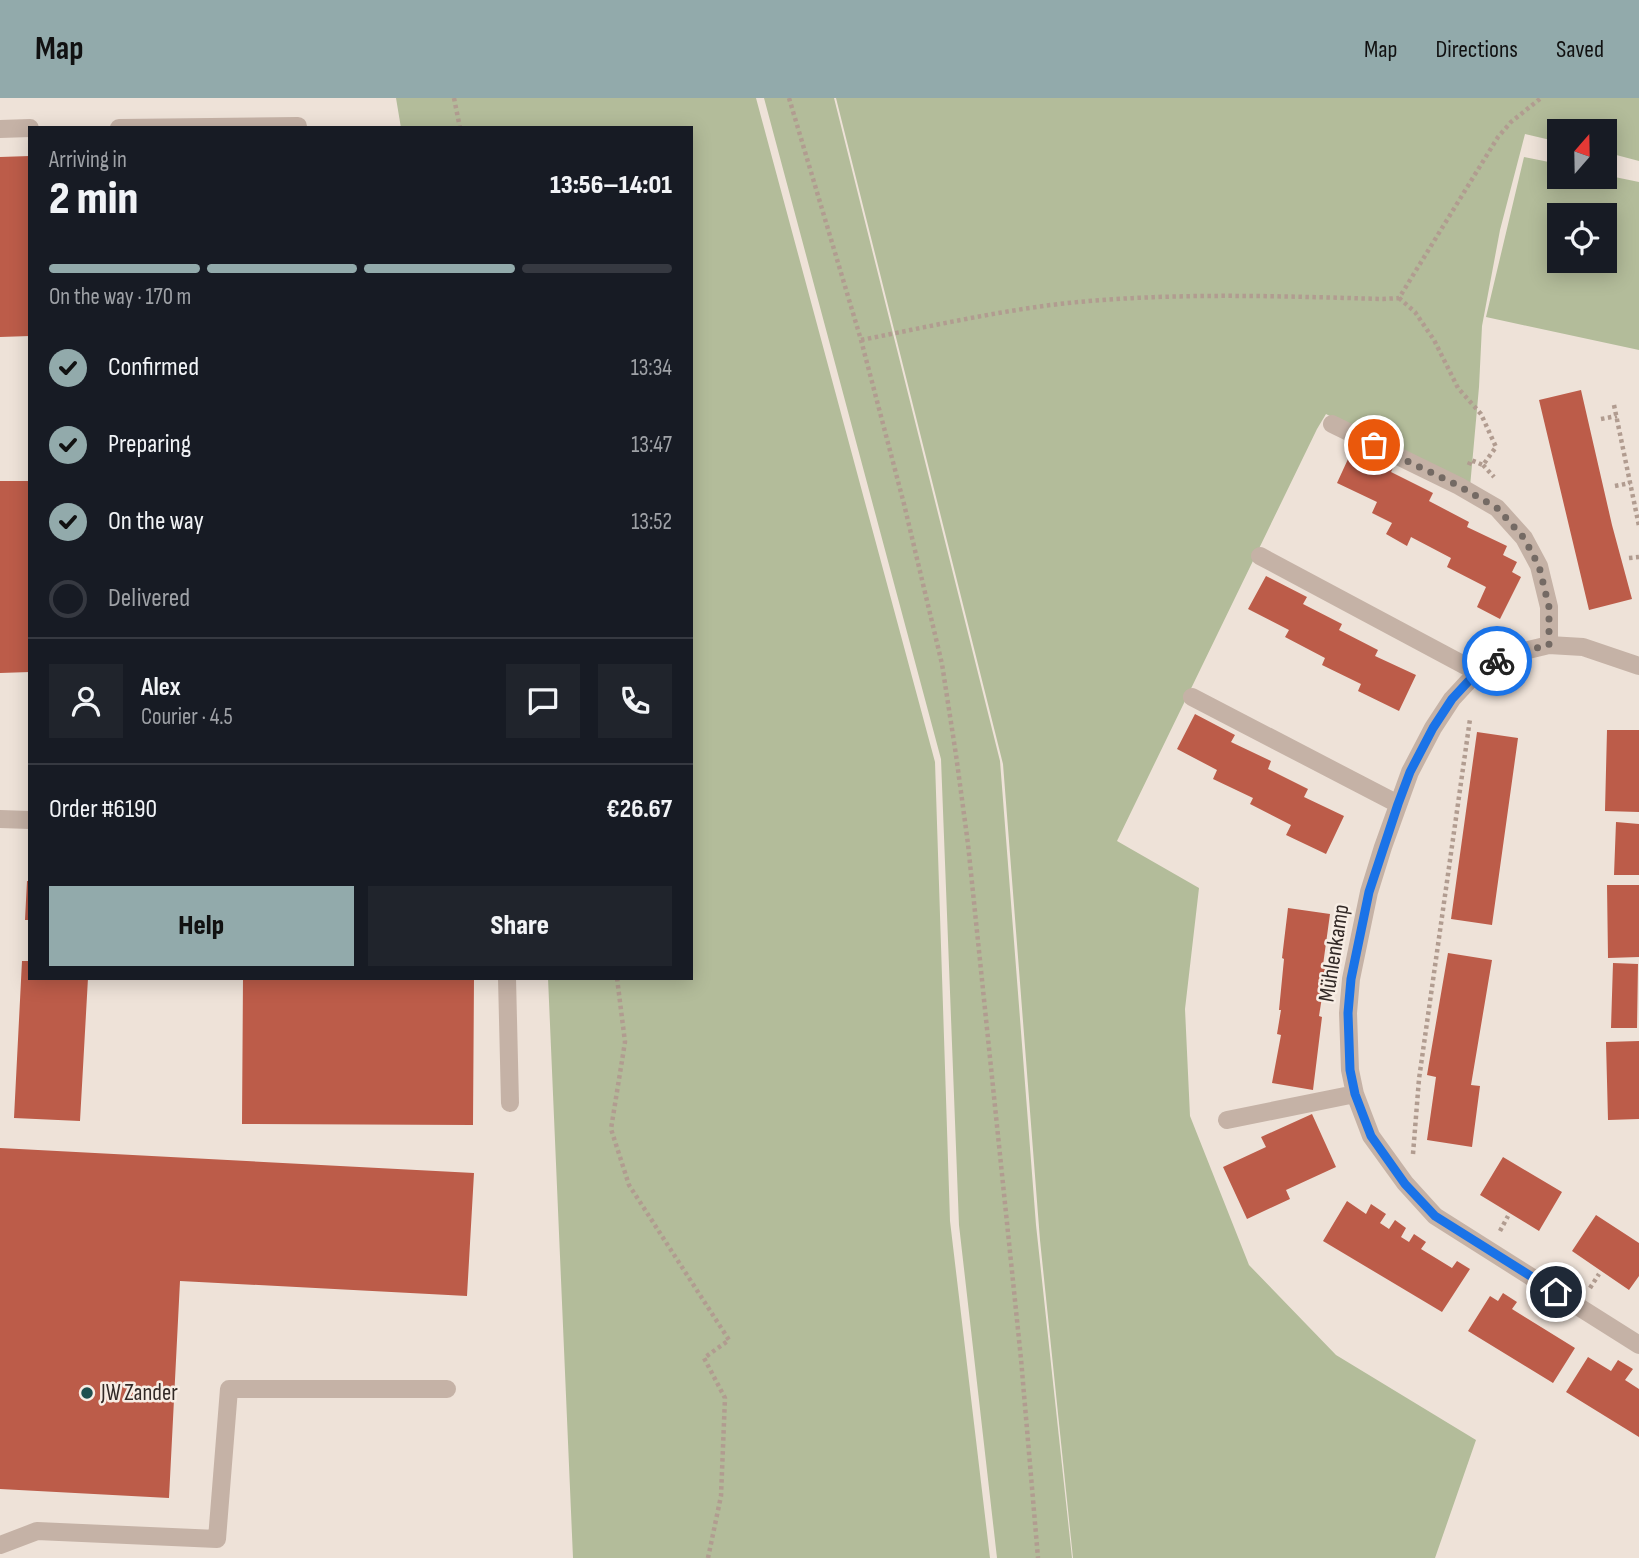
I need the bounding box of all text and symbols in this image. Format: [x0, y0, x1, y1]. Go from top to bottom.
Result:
text: Map [35, 29, 84, 69]
text: Map [1364, 35, 1397, 64]
text: Directions [1435, 35, 1518, 64]
text: Saved [1556, 35, 1604, 64]
north arrow [1547, 119, 1617, 189]
map controls [1547, 119, 1617, 273]
text: Arriving in [49, 146, 127, 174]
text: 13:56–14:01 [550, 170, 672, 201]
text: 2 min [49, 172, 138, 227]
button: locate [1547, 203, 1617, 273]
text: On the way · 170 m [49, 283, 191, 311]
icon: check [49, 349, 87, 387]
text: Confirmed [108, 352, 199, 383]
text: 13:34 [631, 354, 672, 382]
pin [1344, 415, 1404, 475]
icon: check [49, 426, 87, 464]
icon: bag [1355, 426, 1393, 464]
text: Preparing [108, 429, 191, 460]
text: 13:47 [631, 431, 672, 459]
icon: check [49, 503, 87, 541]
text: On the way [108, 506, 204, 537]
text: 13:52 [631, 508, 672, 536]
text: Delivered [108, 583, 190, 614]
courier [1462, 626, 1532, 696]
icon: bike [1478, 642, 1516, 680]
button: person [49, 664, 123, 738]
button: chat [506, 664, 580, 738]
button: phone [598, 664, 672, 738]
text: Alex [141, 672, 181, 703]
text: Courier · 4.5 [141, 703, 233, 731]
text: Order #6190 [49, 794, 157, 825]
text: €26.67 [606, 794, 672, 825]
button: Help [49, 886, 354, 966]
button: Share [368, 886, 672, 966]
street label: Mühlenkamp [1312, 902, 1356, 1004]
pin [1526, 1262, 1586, 1322]
icon: home [1537, 1273, 1575, 1311]
place label: JW Zander [100, 1379, 178, 1407]
marker: JW Zander [79, 1385, 95, 1401]

